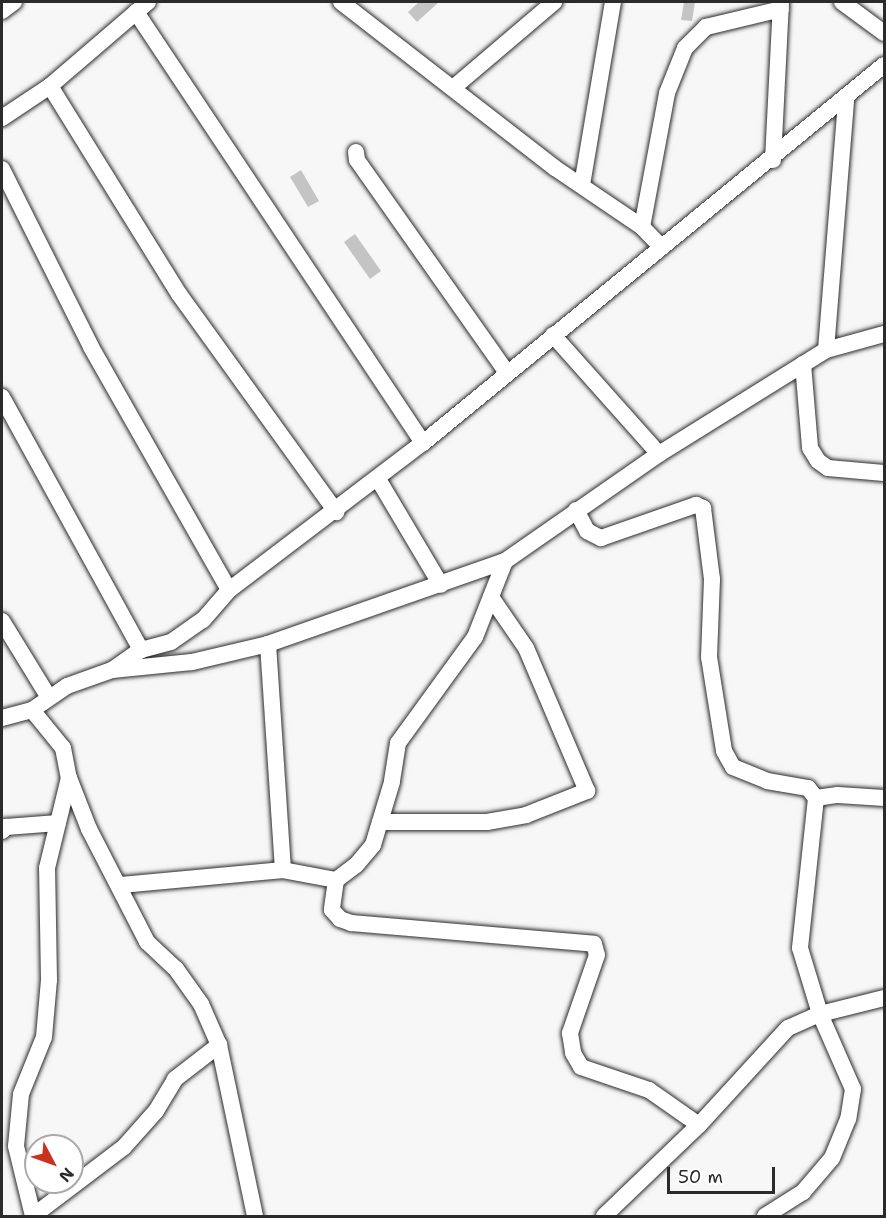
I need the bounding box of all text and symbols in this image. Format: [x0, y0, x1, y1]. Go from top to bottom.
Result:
north arrow [24, 1134, 84, 1194]
scale bar [670, 1155, 778, 1193]
text: N [54, 1163, 79, 1187]
text: 50 m [678, 1165, 723, 1189]

